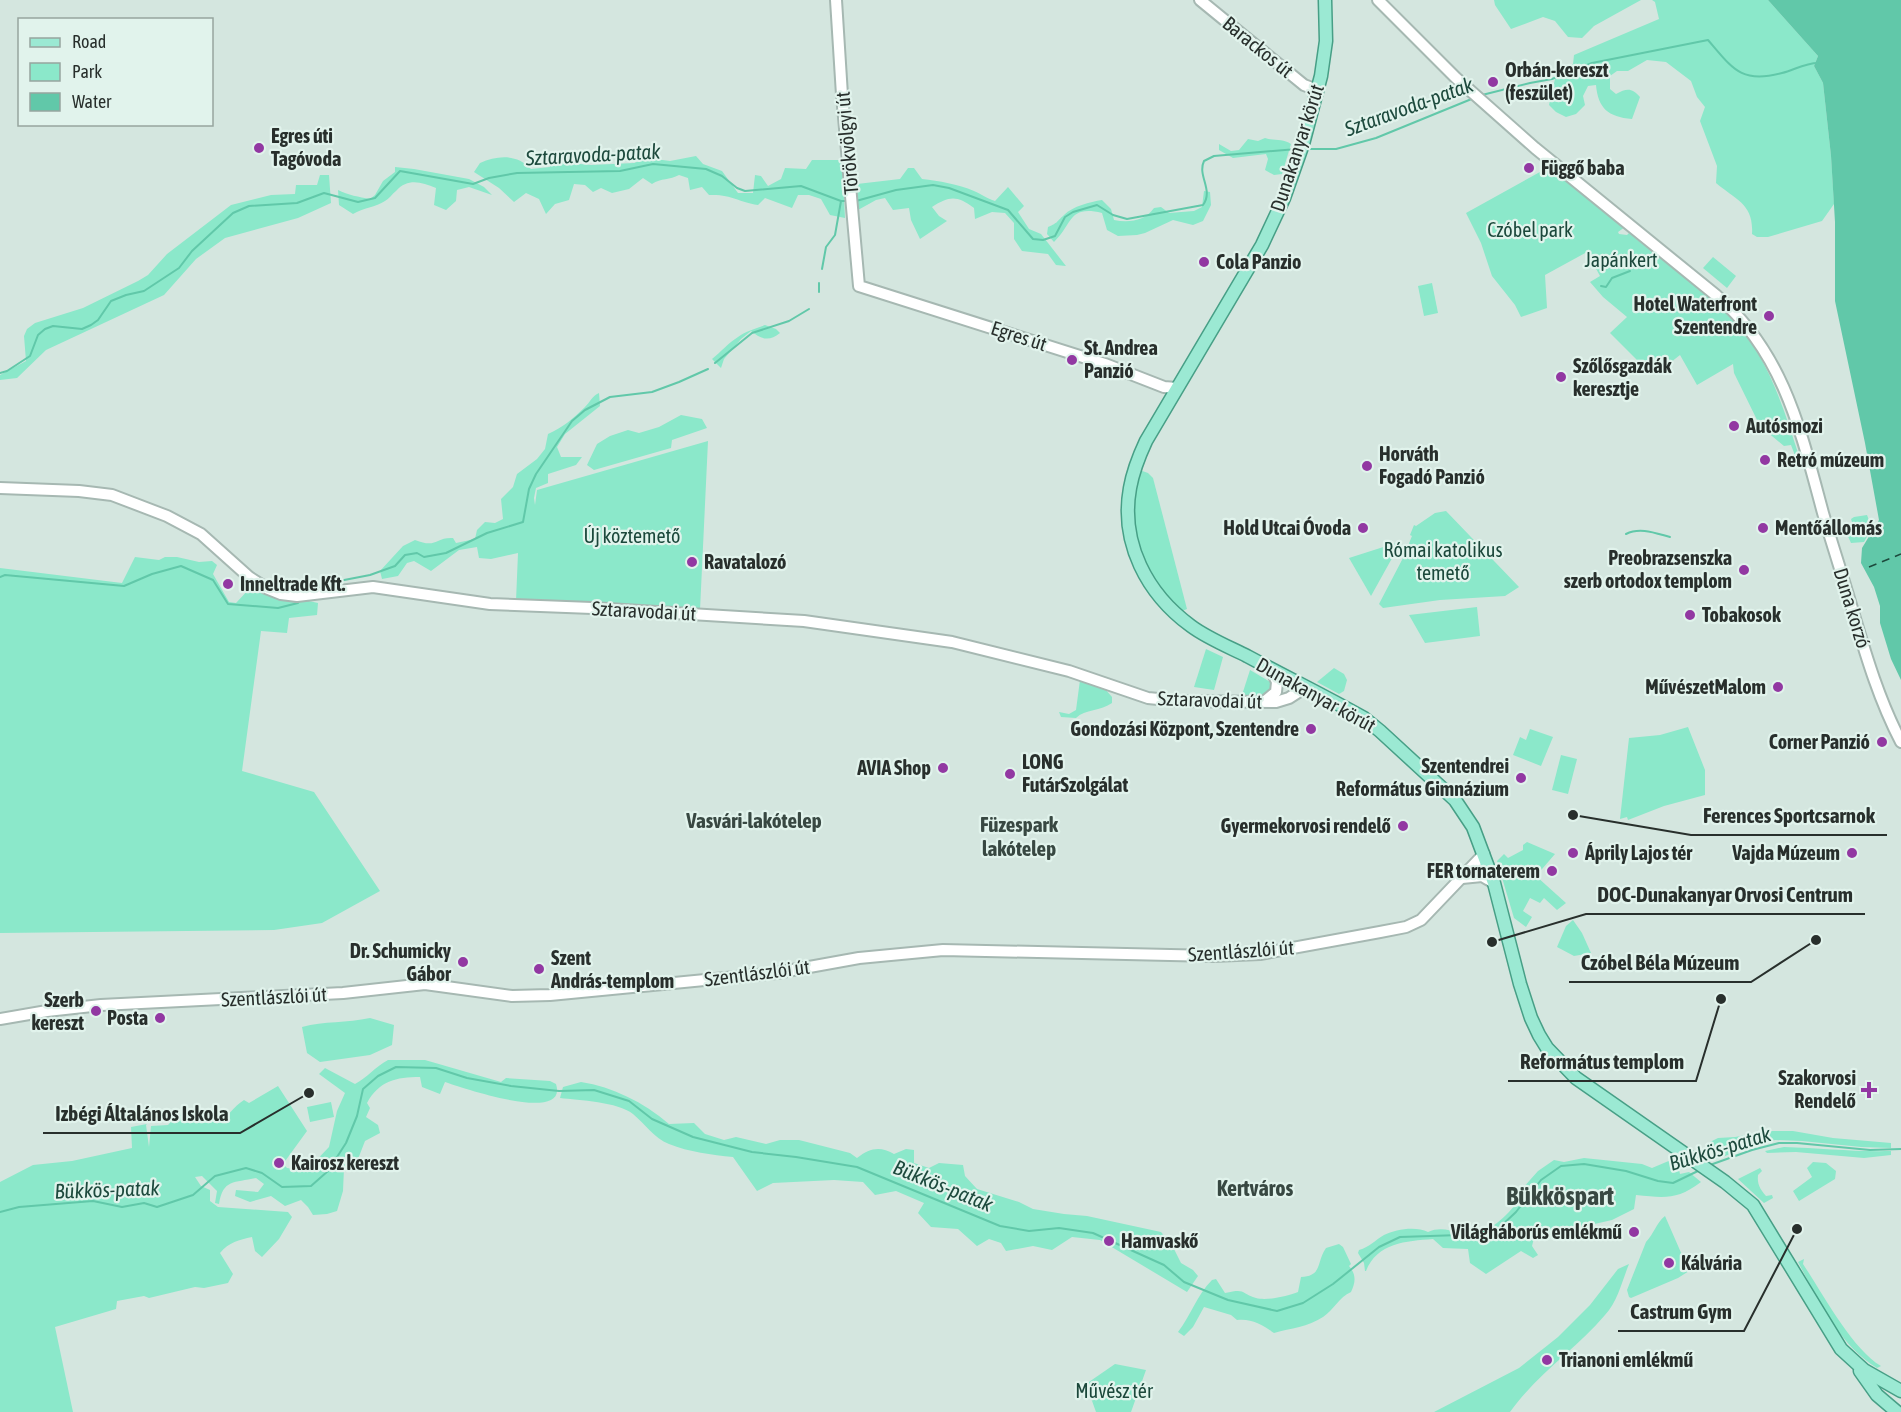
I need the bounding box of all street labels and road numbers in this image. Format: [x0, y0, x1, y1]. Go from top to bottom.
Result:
street label: Barackos út [1218, 11, 1298, 82]
street label: Dunakanyar körút [1265, 81, 1328, 215]
street label: Törökvölgyi út [831, 90, 862, 195]
street label: Egres út [988, 316, 1050, 355]
street label: Duna korzó [1829, 565, 1876, 651]
street label: Sztaravodai út [591, 596, 697, 625]
street label: Dunakanyar körút [1253, 652, 1380, 737]
street label: Sztaravodai út [1157, 686, 1263, 713]
street label: Szentlászlói út [1187, 935, 1295, 966]
street label: Szentlászlói út [703, 955, 811, 990]
street label: Szentlászlói út [220, 982, 328, 1011]

